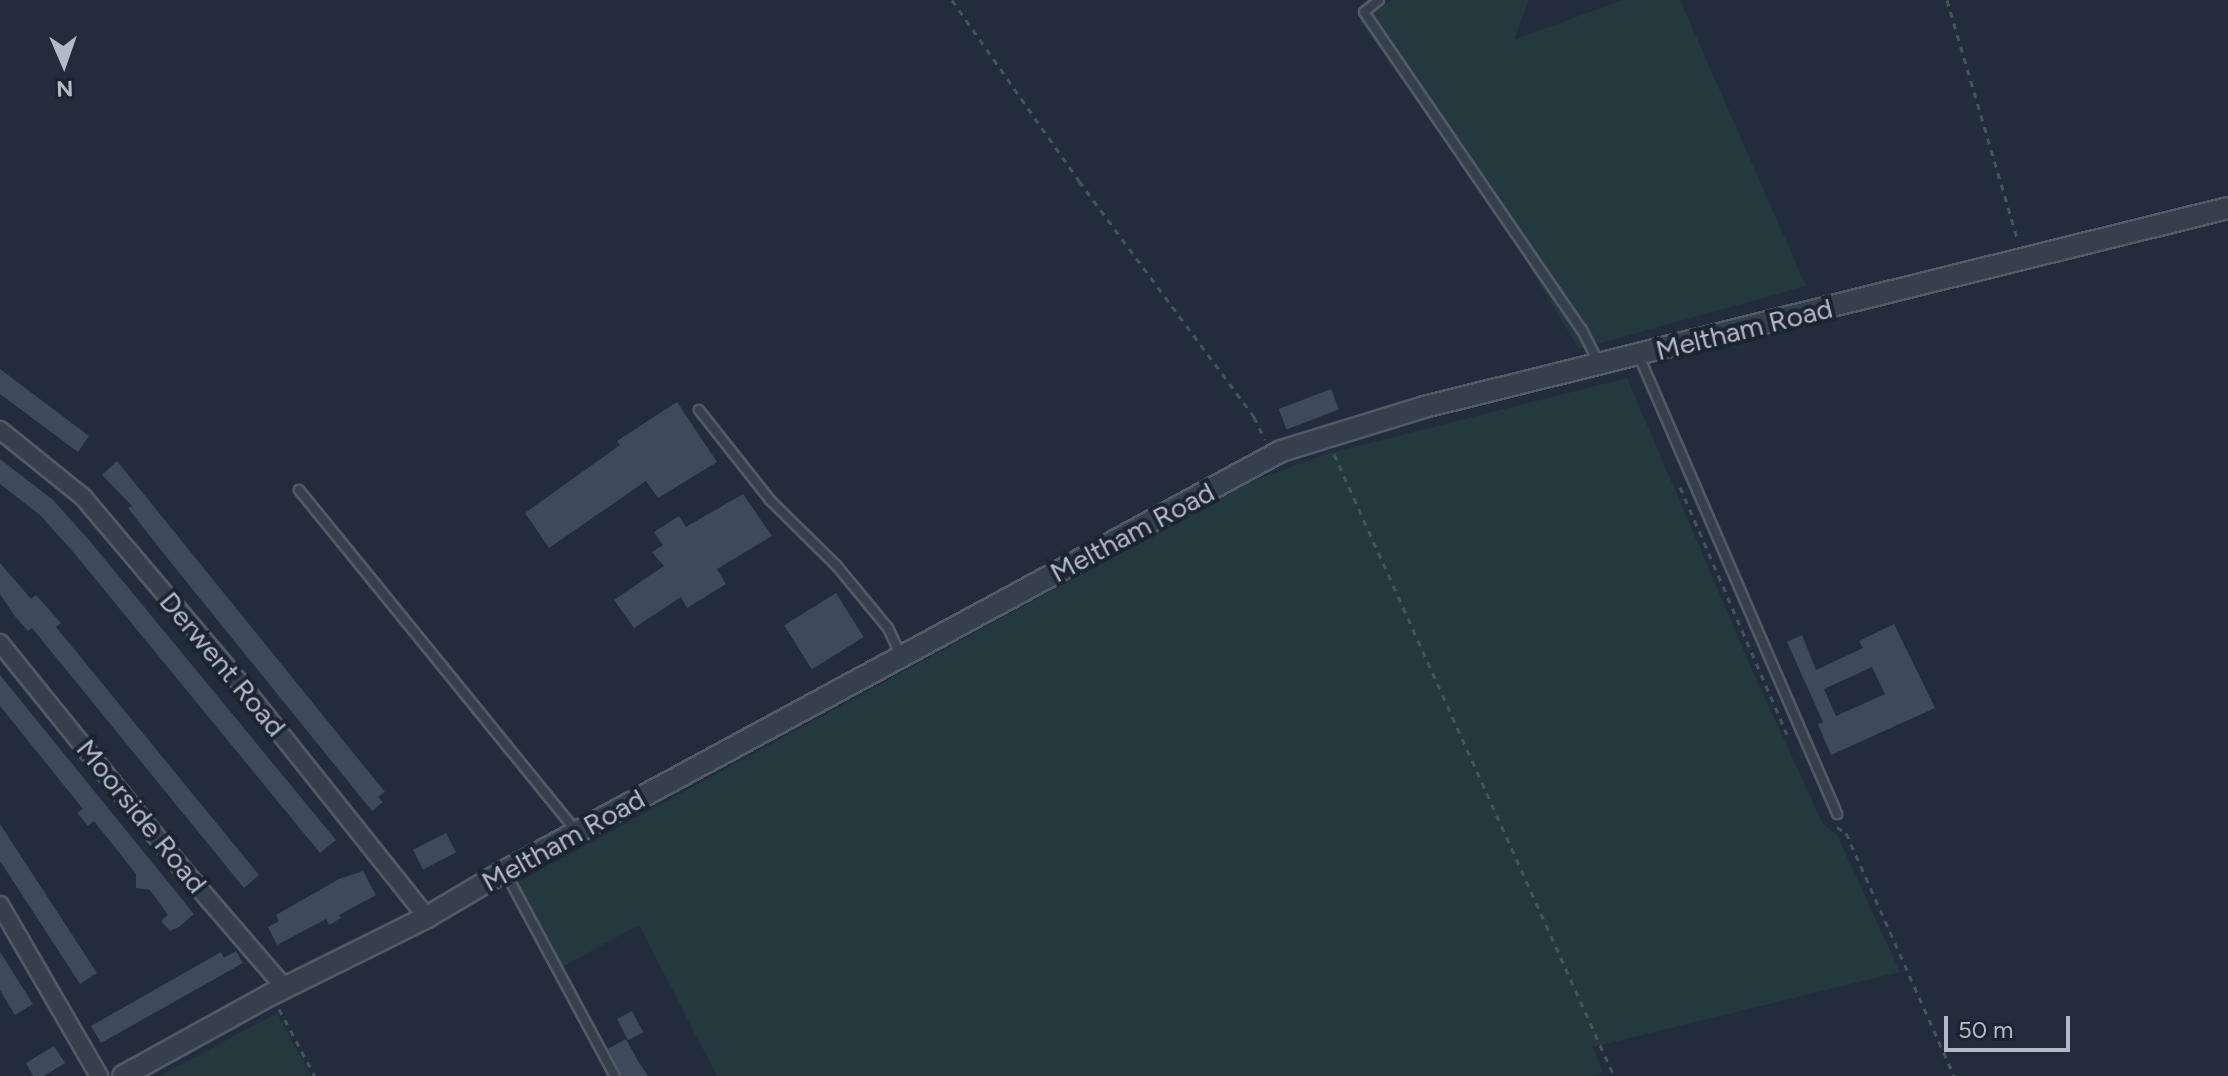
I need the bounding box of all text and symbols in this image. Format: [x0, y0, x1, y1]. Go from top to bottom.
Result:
north arrow [24, 24, 104, 104]
text: N [56, 75, 74, 102]
street label: Meltham Road [1652, 291, 1836, 367]
street label: Meltham Road [1044, 475, 1220, 589]
street label: Derwent Road [153, 585, 293, 743]
street label: Moorside Road [70, 732, 214, 900]
street label: Meltham Road [476, 781, 650, 899]
scale bar [1948, 1000, 2074, 1050]
text: 50 m [1958, 1015, 2014, 1044]

